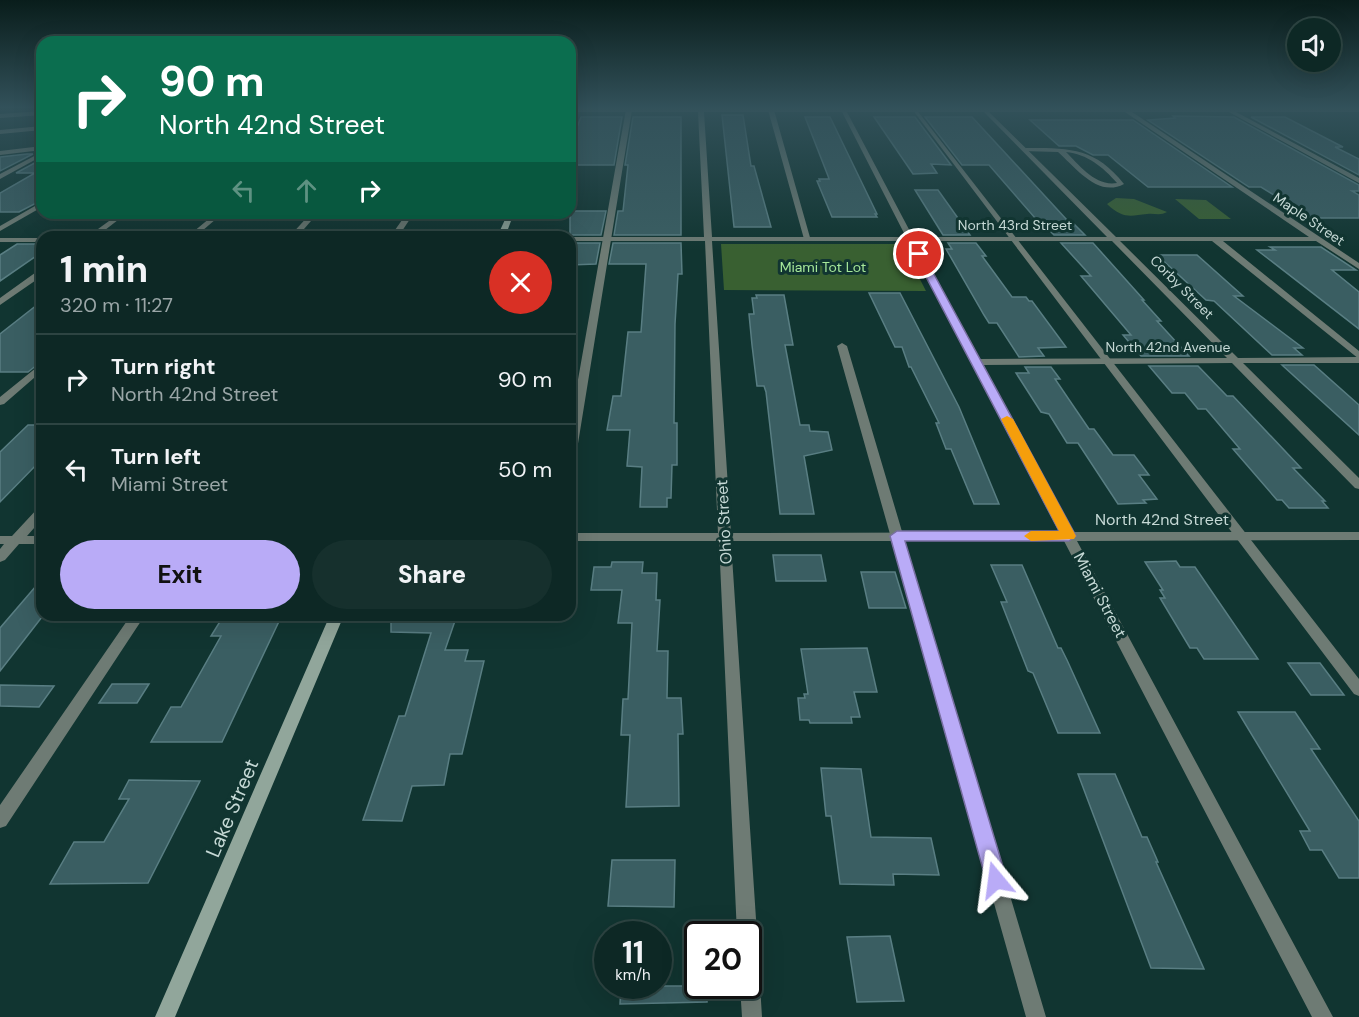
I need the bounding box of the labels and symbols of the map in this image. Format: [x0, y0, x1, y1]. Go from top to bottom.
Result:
street label: Maple Street [1270, 188, 1348, 250]
street label: North 43rd Street [958, 216, 1072, 234]
pin [893, 228, 944, 279]
street label: Corby Street [1146, 251, 1218, 323]
park label: Miami Tot Lot [780, 258, 866, 276]
street label: North 42nd Avenue [1105, 338, 1231, 356]
street label: Ohio Street [711, 479, 737, 565]
street label: North 42nd Street [1095, 509, 1229, 530]
street label: Miami Street [1069, 549, 1131, 641]
street label: Lake Street [200, 755, 264, 861]
position arrow [964, 848, 1028, 912]
speed limit sign: 20 [684, 921, 762, 999]

